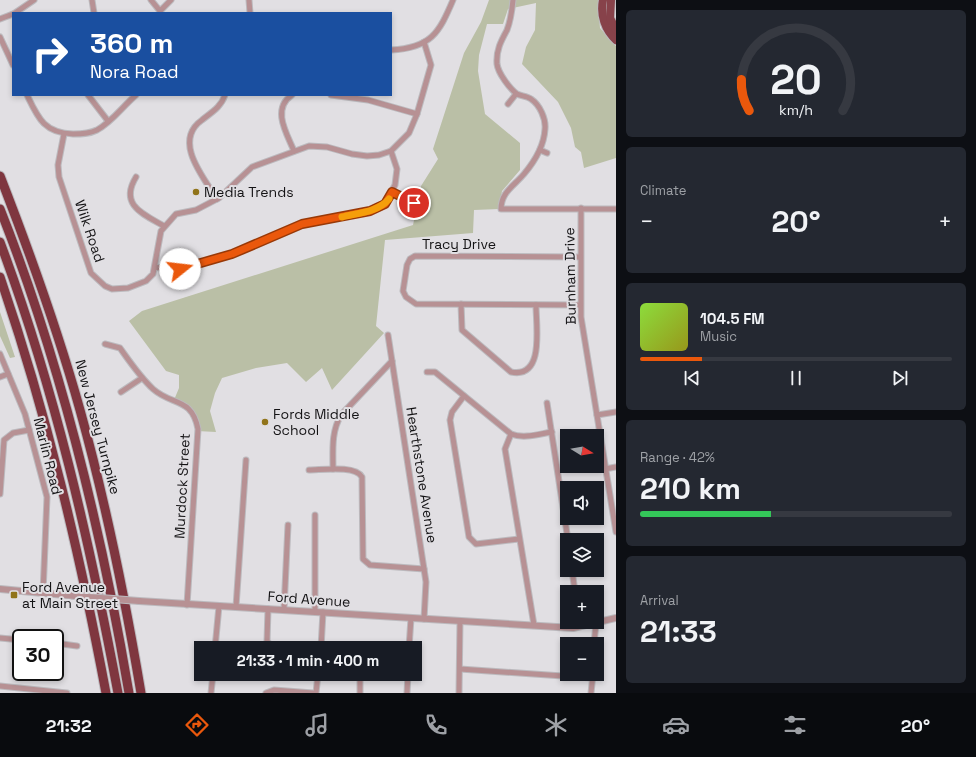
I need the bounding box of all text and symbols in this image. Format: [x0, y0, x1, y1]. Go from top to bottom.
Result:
text: 360 m [90, 25, 174, 61]
icon: right [24, 28, 76, 80]
text: 20 [770, 53, 822, 106]
text: Nora Road [90, 60, 179, 83]
text: km/h [779, 101, 813, 119]
text: Climate [640, 182, 686, 199]
place label: Media Trends [204, 183, 294, 201]
pin [397, 186, 431, 220]
marker: Media Trends [191, 187, 201, 197]
icon: arrive [403, 192, 425, 214]
street label: Wilk Road [71, 198, 109, 264]
text: 20° [771, 202, 821, 241]
text: − [640, 207, 654, 235]
text: + [938, 207, 952, 235]
street label: Burnham Drive [560, 227, 580, 325]
street label: Tracy Drive [422, 235, 496, 253]
position arrow [159, 248, 201, 290]
text: 104.5 FM [700, 309, 765, 328]
text: Music [700, 328, 737, 345]
street label: New Jersey Turnpike [71, 358, 125, 496]
icon: previous [681, 367, 703, 389]
icon: pause [785, 367, 807, 389]
icon: next [889, 367, 911, 389]
place label: Fords Middle School [273, 405, 359, 439]
street label: Hearthstone Avenue [402, 406, 442, 544]
street label: Marlin Road [30, 416, 66, 496]
marker: Fords Middle School [260, 417, 270, 427]
north arrow [560, 429, 604, 473]
map controls [560, 429, 604, 681]
street label: Murdock Street [170, 433, 194, 539]
text: Range · 42% [640, 449, 715, 466]
text: 210 km [640, 469, 741, 508]
button: sound [560, 481, 604, 525]
button: layers [560, 533, 604, 577]
place label: Ford Avenue at Main Street [22, 578, 118, 612]
button: + [560, 585, 604, 629]
street label: Ford Avenue [267, 587, 351, 611]
marker: Ford Avenue at Main Street [9, 590, 19, 600]
text: Arrival [640, 592, 679, 609]
text: 21:33 [640, 612, 717, 651]
speed limit sign: 30 [12, 629, 64, 681]
button: − [560, 637, 604, 681]
text: 21:33 · 1 min · 400 m [237, 651, 379, 670]
icon: directions [183, 711, 211, 739]
icon: music [303, 711, 331, 739]
icon: phone [422, 711, 450, 739]
icon: climate [542, 711, 570, 739]
icon: car [662, 711, 690, 739]
icon: filters [781, 711, 809, 739]
text: 21:32 [46, 714, 92, 737]
text: 20° [901, 714, 930, 737]

